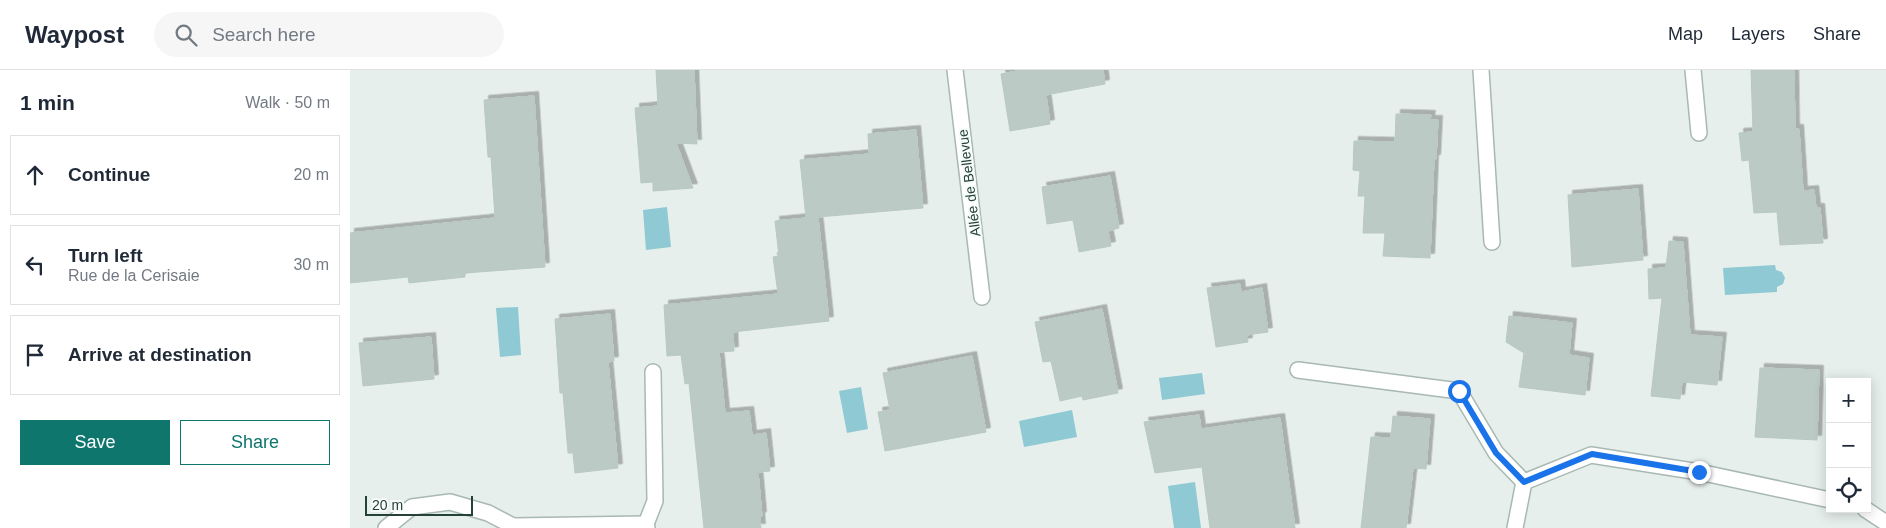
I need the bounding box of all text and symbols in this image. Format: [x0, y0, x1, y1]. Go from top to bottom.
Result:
search box [154, 12, 504, 57]
text: Waypost [25, 21, 124, 48]
icon: search [172, 21, 200, 49]
text: Search here [212, 24, 316, 45]
text: Map [1668, 24, 1703, 44]
text: Layers [1731, 24, 1785, 44]
text: Share [1813, 24, 1861, 44]
text: 1 min [20, 91, 75, 114]
text: Walk · 50 m [245, 94, 330, 111]
street label: Allée de Bellevue [954, 128, 984, 238]
icon: ahead [21, 161, 49, 189]
text: Continue [68, 164, 150, 185]
text: 20 m [293, 166, 329, 183]
text: Turn left [68, 245, 143, 266]
icon: left [21, 251, 49, 279]
text: 30 m [293, 256, 329, 273]
text: Rue de la Cerisaie [68, 267, 200, 284]
icon: arrive [21, 341, 49, 369]
text: Arrive at destination [68, 344, 252, 365]
map controls [1826, 378, 1871, 513]
button: + [1826, 378, 1871, 423]
route start [1448, 380, 1471, 403]
button: Save [20, 420, 170, 465]
button: Share [180, 420, 330, 465]
button: − [1826, 423, 1871, 468]
route end [1688, 461, 1711, 484]
button: locate [1826, 468, 1871, 513]
scale bar [365, 493, 472, 516]
text: 20 m [372, 497, 403, 513]

